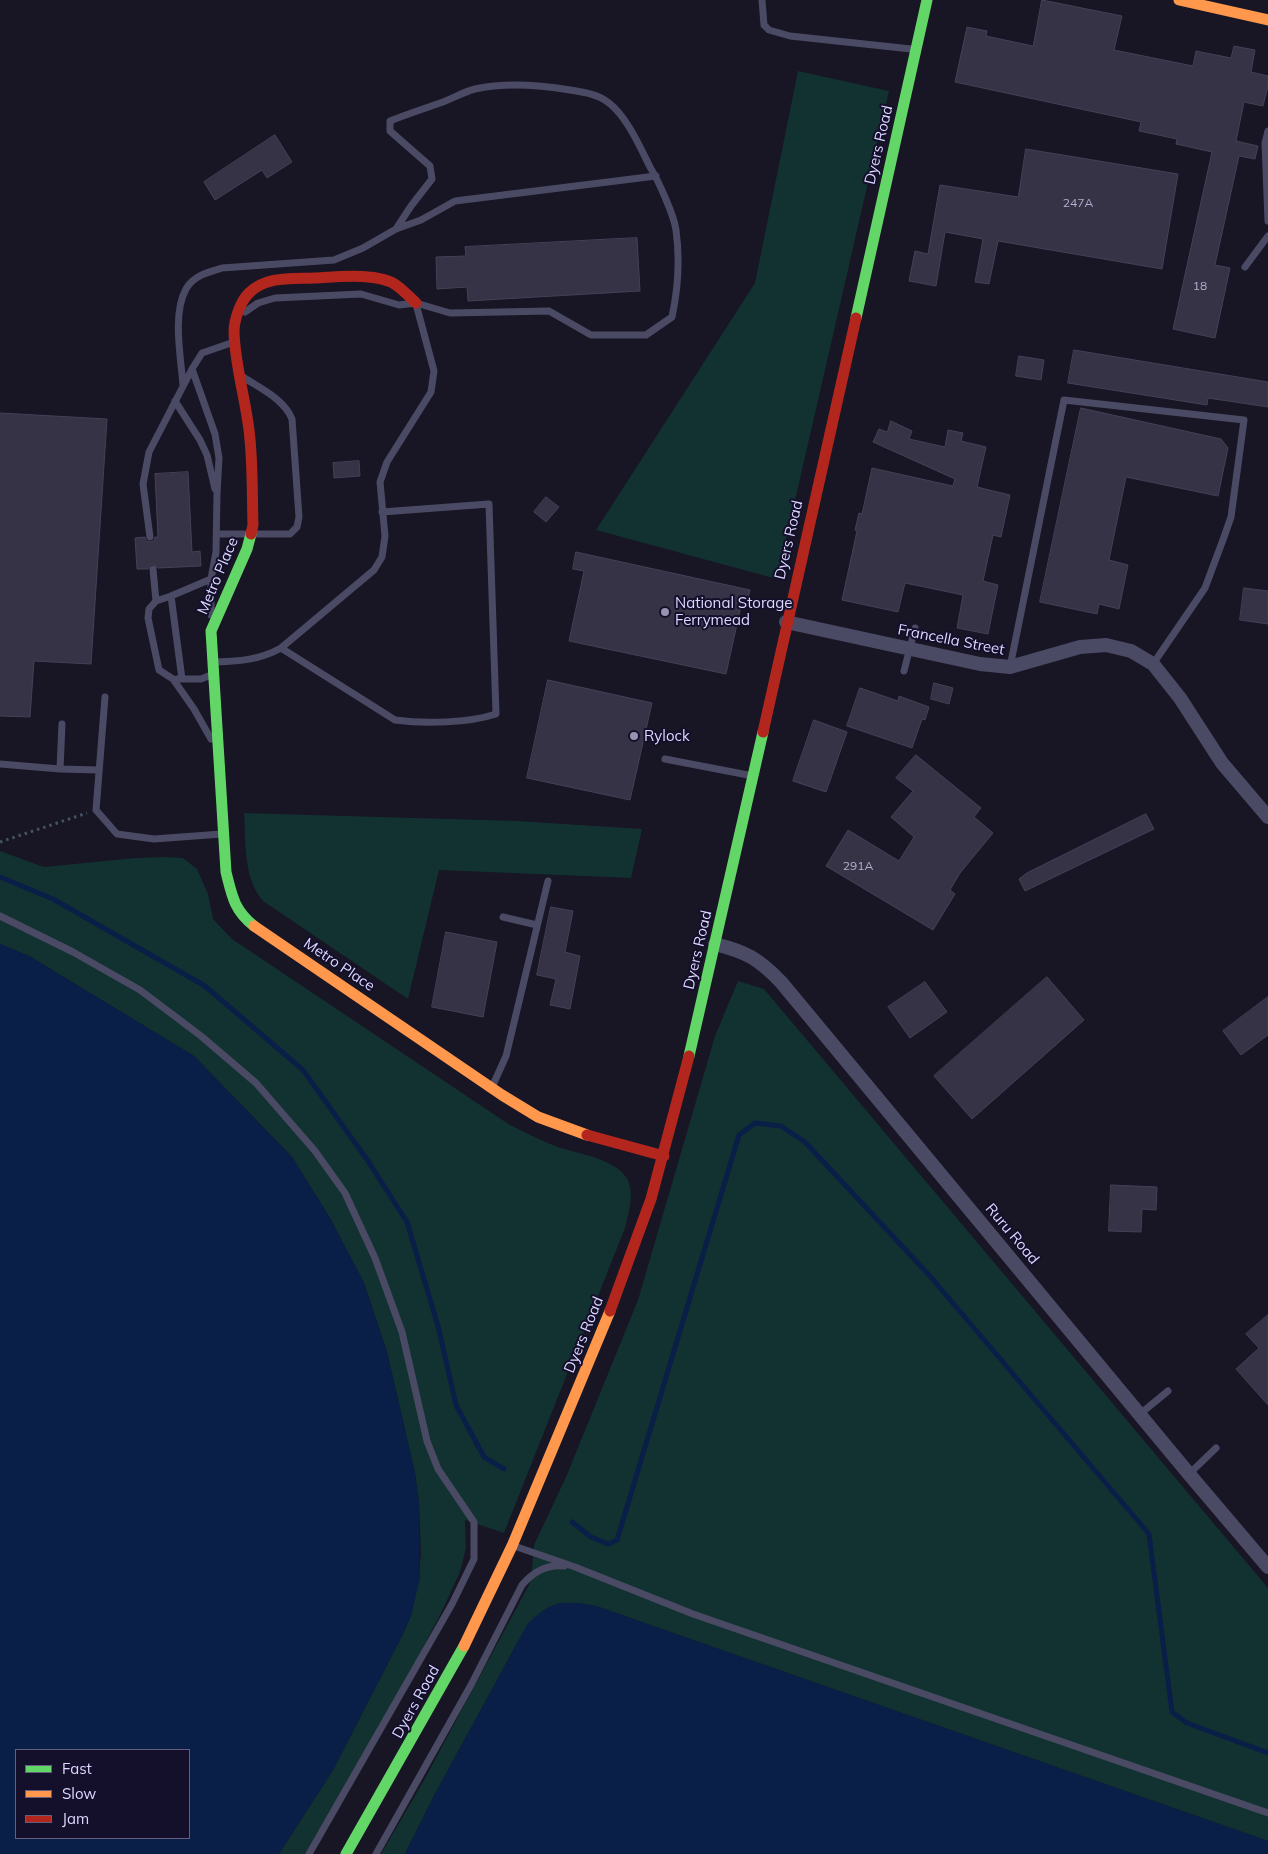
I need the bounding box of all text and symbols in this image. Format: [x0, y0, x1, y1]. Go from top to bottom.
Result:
street label: Dyers Road [861, 104, 897, 186]
house number: 247A [1063, 196, 1093, 210]
house number: 18 [1193, 279, 1207, 293]
street label: Dyers Road [771, 499, 807, 581]
street label: Metro Place [194, 535, 242, 617]
place label: National Storage Ferrymead [675, 594, 792, 629]
marker: National Storage Ferrymead [659, 606, 671, 618]
street label: Francella Street [896, 621, 1006, 659]
place label: Rylock [644, 727, 690, 745]
marker: Rylock [628, 730, 640, 742]
house number: 291A [843, 859, 873, 873]
street label: Dyers Road [680, 909, 716, 991]
street label: Metro Place [300, 935, 378, 995]
street label: Ruru Road [981, 1200, 1043, 1268]
street label: Dyers Road [561, 1294, 607, 1376]
street label: Dyers Road [389, 1662, 443, 1742]
legend [15, 1749, 190, 1839]
text: Fast [62, 1759, 92, 1778]
text: Slow [62, 1784, 96, 1803]
text: Jam [62, 1809, 89, 1828]

